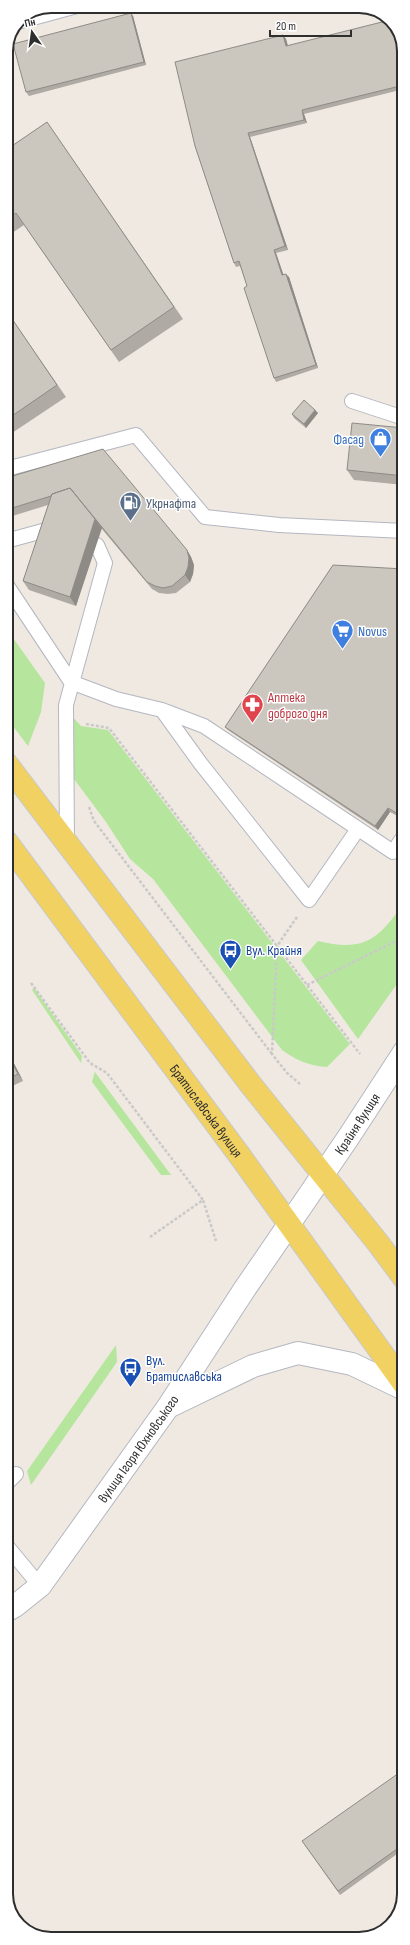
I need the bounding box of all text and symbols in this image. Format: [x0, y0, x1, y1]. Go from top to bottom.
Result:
north arrow [12, 12, 52, 52]
scale bar [270, 12, 351, 38]
text: Пн [23, 15, 37, 30]
text: 20 m [276, 19, 296, 34]
shop icon: Фасад [367, 426, 393, 459]
place label: Фасад [333, 431, 364, 448]
fuel station icon: Укрнафта [118, 490, 144, 523]
place label: Укрнафта [146, 495, 196, 512]
supermarket icon: Novus [329, 618, 355, 651]
place label: Novus [358, 623, 387, 640]
place label: Аптека доброго дня [267, 689, 327, 722]
pharmacy icon: Аптека доброго дня [239, 692, 265, 725]
bus stop icon: Вул. Крайня [217, 937, 243, 970]
place label: Вул. Крайня [246, 942, 302, 959]
street label: Братиславська вулиця [166, 1061, 246, 1161]
street label: Крайня вулиця [331, 1090, 384, 1158]
place label: Вул. Братиславська [146, 1352, 222, 1385]
bus stop icon: Вул. Братиславська [117, 1355, 143, 1388]
street label: вулиця Ігоря Юхновського [94, 1392, 183, 1506]

